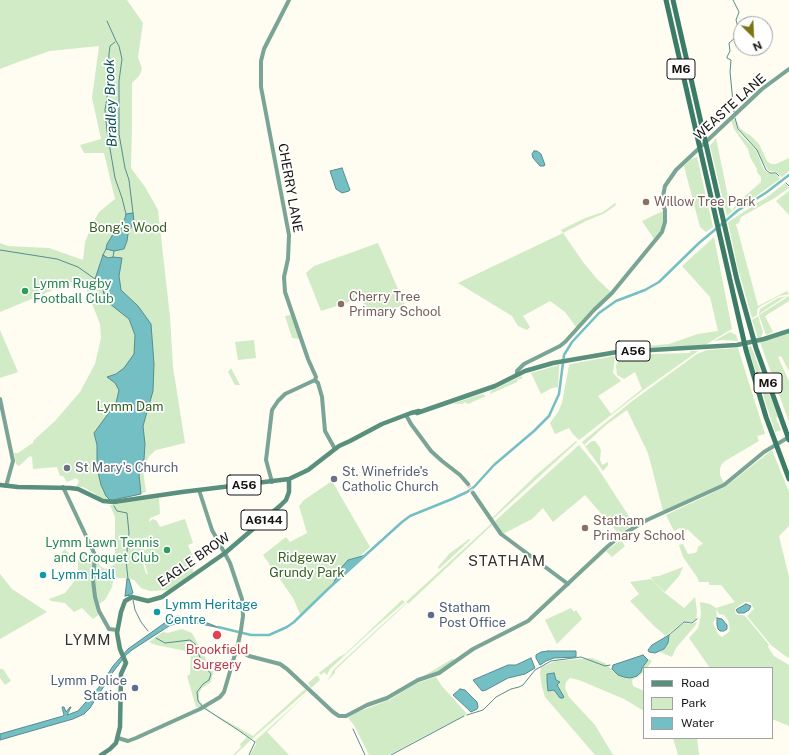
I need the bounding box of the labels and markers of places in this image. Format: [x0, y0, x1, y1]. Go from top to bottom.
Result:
place label: Willow Tree Park [654, 194, 755, 210]
marker: Willow Tree Park [641, 197, 651, 207]
place label: Lymm Rugby Football Club [33, 276, 114, 307]
marker: Lymm Rugby Football Club [20, 286, 30, 296]
place label: Cherry Tree Primary School [349, 289, 441, 320]
marker: Cherry Tree Primary School [336, 299, 346, 309]
place label: St Mary's Church [75, 460, 178, 476]
marker: St Mary's Church [62, 463, 72, 473]
place label: St. Winefride's Catholic Church [342, 464, 439, 495]
marker: St. Winefride's Catholic Church [329, 474, 339, 484]
place label: Statham Primary School [593, 513, 685, 544]
marker: Statham Primary School [580, 523, 590, 533]
place label: Lymm Lawn Tennis and Croquet Club [45, 535, 159, 566]
marker: Lymm Lawn Tennis and Croquet Club [162, 545, 172, 555]
place label: Lymm Hall [51, 567, 115, 583]
marker: Lymm Hall [38, 570, 48, 580]
place label: Lymm Heritage Centre [165, 597, 258, 628]
place label: Statham Post Office [439, 600, 506, 631]
marker: Lymm Heritage Centre [152, 607, 162, 617]
marker: Statham Post Office [426, 610, 436, 620]
marker: Brookfield Surgery [211, 629, 223, 641]
place label: Brookfield Surgery [186, 642, 248, 673]
place label: Lymm Police Station [50, 673, 127, 704]
marker: Lymm Police Station [130, 683, 140, 693]

